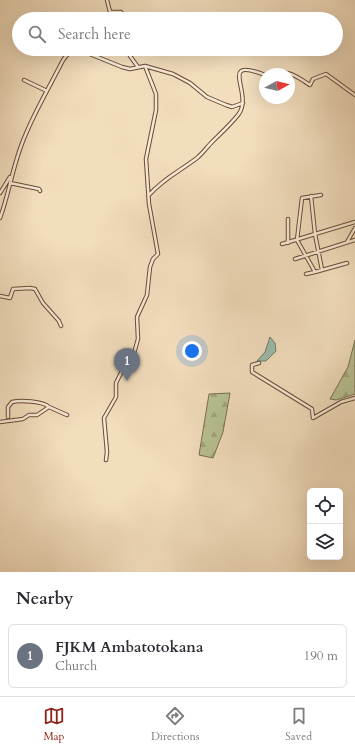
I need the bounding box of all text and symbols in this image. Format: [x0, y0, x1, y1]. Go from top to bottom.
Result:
search box [12, 12, 343, 56]
icon: search [26, 23, 48, 45]
text: Search here [58, 24, 131, 44]
north arrow [259, 68, 295, 104]
your location [182, 341, 202, 361]
pin: 1 [114, 348, 140, 381]
map controls [307, 488, 343, 560]
button: locate [307, 488, 343, 524]
button: layers [307, 524, 343, 560]
text: Nearby [16, 587, 73, 610]
text: FJKM Ambatotokana [55, 637, 203, 657]
text: 1 [27, 647, 33, 665]
text: 190 m [304, 647, 338, 665]
text: Church [55, 657, 97, 675]
tab: Map [43, 705, 65, 744]
tab: Directions [151, 705, 199, 744]
tab: Saved [285, 705, 312, 744]

